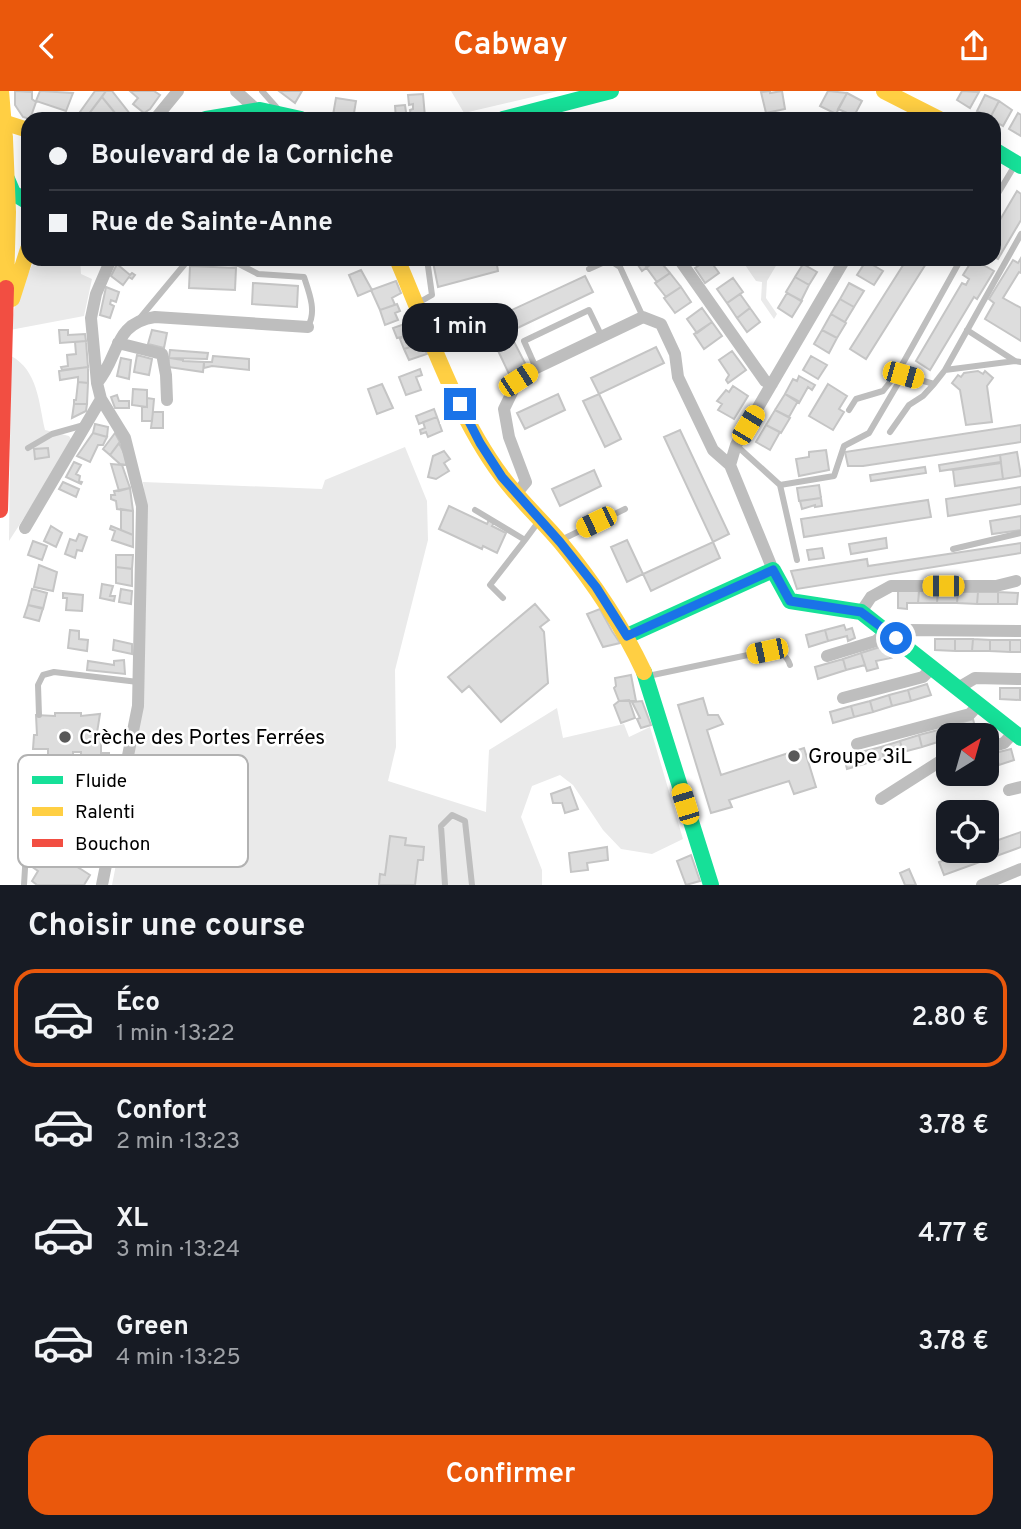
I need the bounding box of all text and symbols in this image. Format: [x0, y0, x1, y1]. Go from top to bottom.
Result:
text: Cabway [453, 26, 568, 66]
icon: back [28, 27, 66, 65]
icon: share [955, 27, 993, 65]
text: Boulevard de la Corniche [91, 140, 394, 173]
text: Rue de Sainte-Anne [91, 207, 333, 240]
callout: 1 min [402, 303, 518, 351]
text: 1 min [433, 313, 487, 342]
car [880, 359, 927, 391]
car [495, 360, 542, 400]
route end [444, 388, 476, 420]
car [729, 402, 768, 448]
car [573, 503, 620, 541]
car [923, 576, 965, 597]
route start [880, 622, 912, 654]
car [745, 636, 790, 666]
north arrow [936, 723, 999, 786]
map controls [936, 723, 999, 863]
place label: Crèche des Portes Ferrées [79, 725, 325, 752]
marker: Crèche des Portes Ferrées [57, 729, 73, 745]
place label: Groupe 3iL [808, 744, 912, 771]
marker: Groupe 3iL [786, 748, 802, 764]
legend [18, 755, 248, 867]
text: Fluide [75, 770, 127, 794]
car [669, 781, 702, 827]
button: locate [936, 800, 999, 863]
text: Ralenti [75, 801, 135, 825]
text: Bouchon [75, 833, 151, 857]
text: Choisir une course [28, 907, 305, 947]
icon: car [32, 987, 95, 1050]
text: Éco [116, 987, 160, 1020]
text: 2.80 € [911, 1002, 989, 1035]
text: 1 min · 13:22 [116, 1020, 235, 1049]
icon: car [32, 1095, 95, 1158]
text: Confort [116, 1095, 207, 1128]
text: 3.78 € [918, 1110, 989, 1143]
text: 2 min · 13:23 [116, 1128, 240, 1157]
icon: car [32, 1203, 95, 1266]
text: XL [116, 1203, 148, 1236]
text: 4.77 € [918, 1218, 989, 1251]
text: 3 min · 13:24 [116, 1236, 240, 1265]
icon: car [32, 1311, 95, 1374]
text: Green [116, 1311, 189, 1344]
text: 3.78 € [918, 1326, 989, 1359]
text: 4 min · 13:25 [116, 1344, 241, 1373]
button: Confirmer [28, 1435, 993, 1515]

